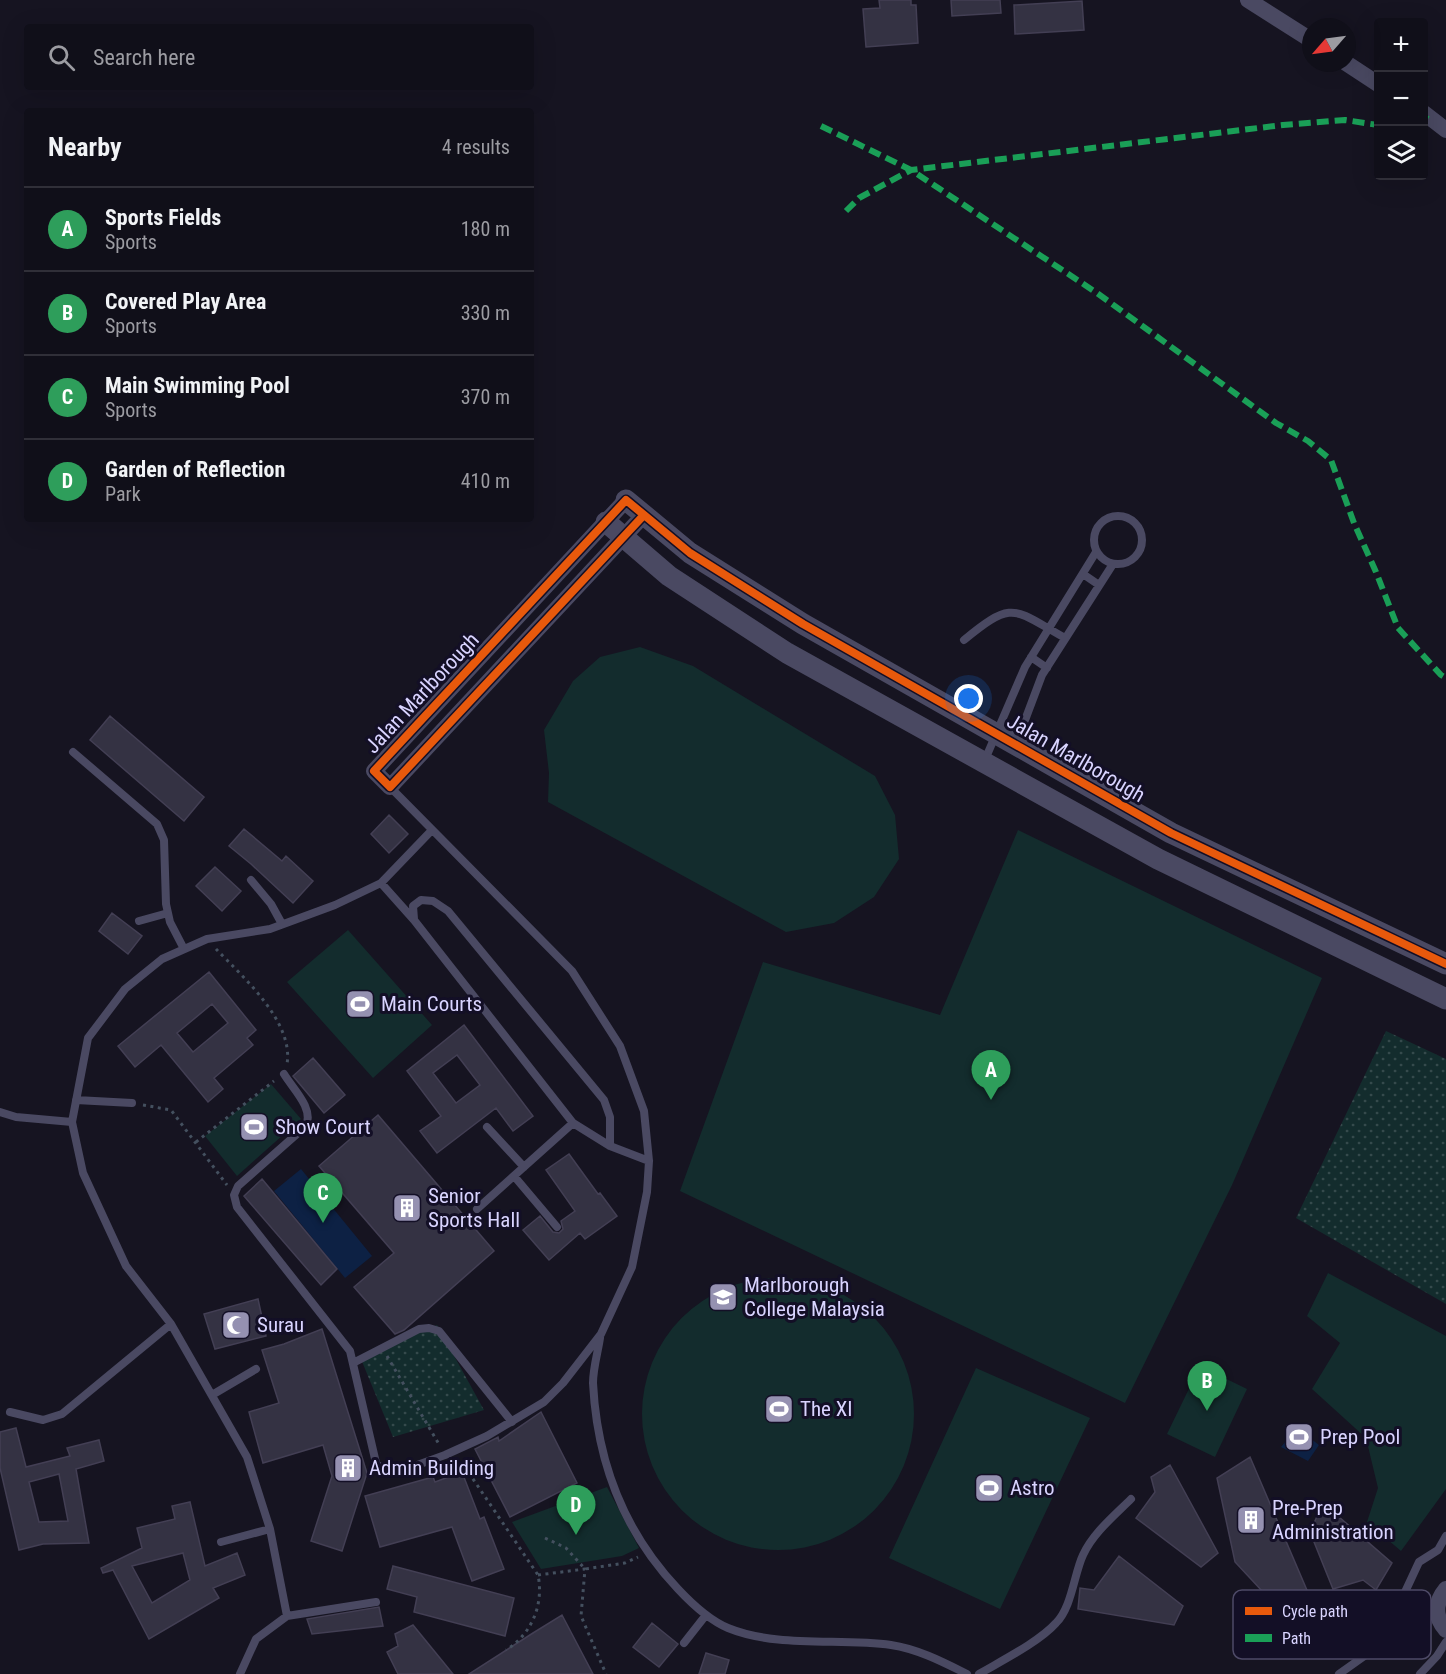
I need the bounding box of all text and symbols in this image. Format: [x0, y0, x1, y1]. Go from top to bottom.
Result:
north arrow [1302, 18, 1356, 72]
map controls [1374, 18, 1428, 180]
button: + [1374, 18, 1428, 72]
search box [24, 24, 534, 90]
icon: search [45, 41, 78, 74]
text: Search here [93, 45, 195, 70]
button: − [1374, 72, 1428, 126]
button: layers [1374, 126, 1428, 180]
text: Nearby [48, 132, 122, 162]
text: 4 results [442, 135, 510, 159]
text: Sports Fields [105, 205, 221, 230]
text: A [62, 217, 73, 241]
text: 180 m [461, 217, 510, 241]
text: Sports [105, 230, 157, 254]
text: Covered Play Area [105, 289, 266, 314]
text: B [62, 301, 73, 325]
text: 330 m [461, 301, 510, 325]
text: Sports [105, 314, 157, 338]
text: Main Swimming Pool [105, 373, 290, 398]
text: C [62, 385, 73, 409]
text: 370 m [461, 385, 510, 409]
text: Sports [105, 398, 157, 422]
text: Garden of Reflection [105, 457, 285, 482]
text: D [62, 469, 73, 493]
text: 410 m [461, 469, 510, 493]
text: Park [105, 482, 141, 506]
street label: Jalan Marlborough [360, 628, 484, 758]
your location [954, 684, 983, 713]
street label: Jalan Marlborough [1003, 709, 1149, 807]
sports icon: Main Courts [344, 988, 376, 1020]
place label: Main Courts [381, 992, 482, 1016]
pin: A [972, 1050, 1010, 1100]
sports icon: Show Court [238, 1111, 270, 1143]
place label: Show Court [275, 1115, 371, 1139]
pin: C [304, 1174, 342, 1223]
place label: Senior Sports Hall [428, 1184, 520, 1232]
building icon: Senior Sports Hall [391, 1192, 423, 1224]
place label: Marlborough College Malaysia [744, 1273, 885, 1321]
school or university icon: Marlborough College Malaysia [707, 1281, 739, 1313]
mosque icon: Surau [220, 1309, 252, 1341]
place label: Surau [257, 1313, 304, 1337]
pin: B [1188, 1362, 1226, 1411]
sports icon: The XI [763, 1393, 795, 1425]
place label: The XI [800, 1397, 853, 1421]
sports icon: Prep Pool [1283, 1421, 1315, 1453]
place label: Prep Pool [1320, 1425, 1400, 1449]
building icon: Admin Building [332, 1452, 364, 1484]
place label: Admin Building [369, 1456, 494, 1480]
sports icon: Astro [973, 1472, 1005, 1504]
place label: Astro [1010, 1476, 1055, 1500]
pin: D [556, 1486, 596, 1535]
place label: Pre-Prep Administration [1272, 1496, 1394, 1544]
building icon: Pre-Prep Administration [1235, 1504, 1267, 1536]
legend [1233, 1590, 1431, 1659]
text: Cycle path [1282, 1602, 1348, 1621]
text: Path [1282, 1629, 1311, 1648]

